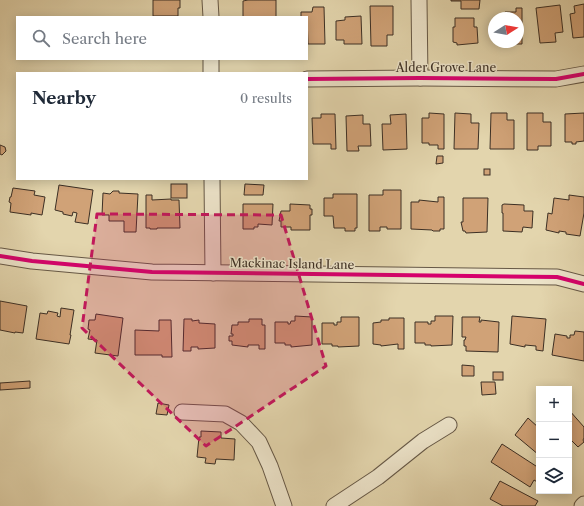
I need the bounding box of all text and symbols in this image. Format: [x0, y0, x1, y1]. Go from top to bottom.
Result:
north arrow [488, 12, 524, 48]
search box [16, 16, 308, 60]
icon: search [30, 27, 52, 49]
text: Search here [62, 29, 147, 48]
street label: Alder Grove Lane [395, 60, 497, 75]
text: Nearby [32, 88, 96, 108]
text: 0 results [240, 90, 292, 106]
street label: Mackinac Island Lane [230, 255, 355, 272]
map controls [536, 386, 572, 494]
button: + [536, 386, 572, 422]
button: − [536, 422, 572, 458]
button: layers [536, 458, 572, 494]

